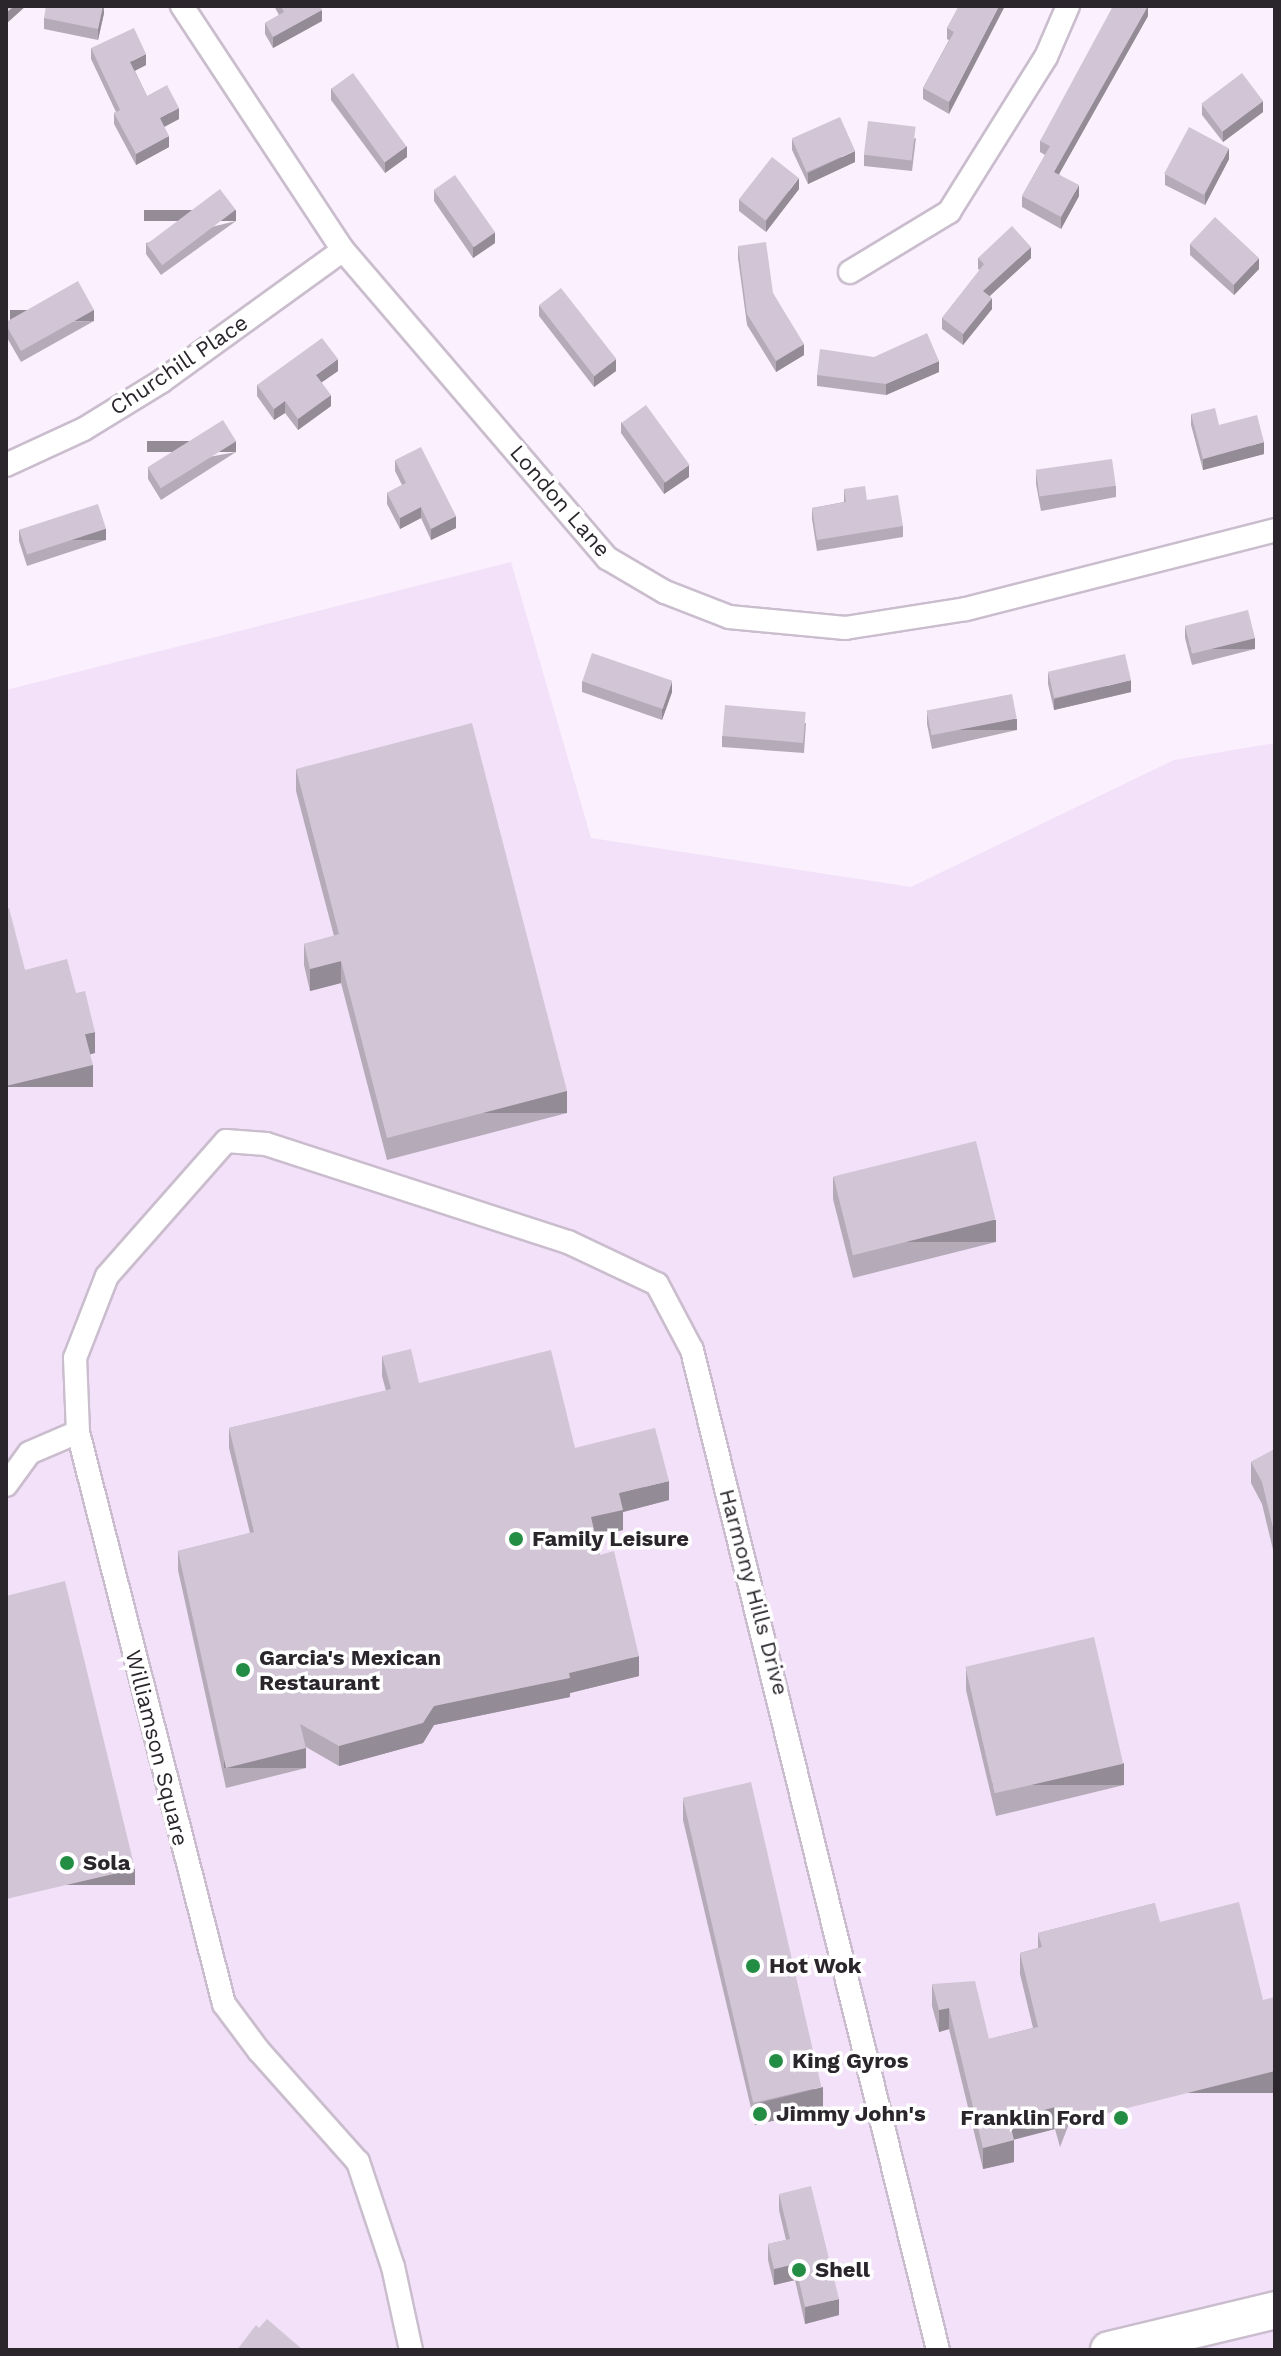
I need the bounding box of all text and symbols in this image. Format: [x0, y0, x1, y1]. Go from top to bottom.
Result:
street label: Churchill Place [105, 309, 253, 421]
street label: London Lane [504, 440, 616, 562]
street label: Harmony Hills Drive [714, 1486, 794, 1698]
place label: Family Leisure [532, 1526, 689, 1552]
marker: Family Leisure [507, 1530, 525, 1548]
place label: Garcia's Mexican Restaurant [259, 1644, 441, 1696]
street label: Williamson Square [120, 1647, 194, 1849]
marker: Garcia's Mexican Restaurant [234, 1661, 252, 1679]
place label: Sola [83, 1850, 130, 1876]
marker: Sola [58, 1854, 76, 1872]
place label: Hot Wok [769, 1953, 862, 1979]
marker: Hot Wok [744, 1957, 762, 1975]
place label: King Gyros [792, 2048, 908, 2074]
marker: King Gyros [767, 2052, 785, 2070]
place label: Jimmy John's [776, 2101, 926, 2127]
marker: Jimmy John's [751, 2105, 769, 2123]
place label: Franklin Ford [960, 2105, 1105, 2131]
marker: Franklin Ford [1112, 2109, 1130, 2127]
place label: Shell [815, 2257, 870, 2283]
marker: Shell [790, 2261, 808, 2279]

